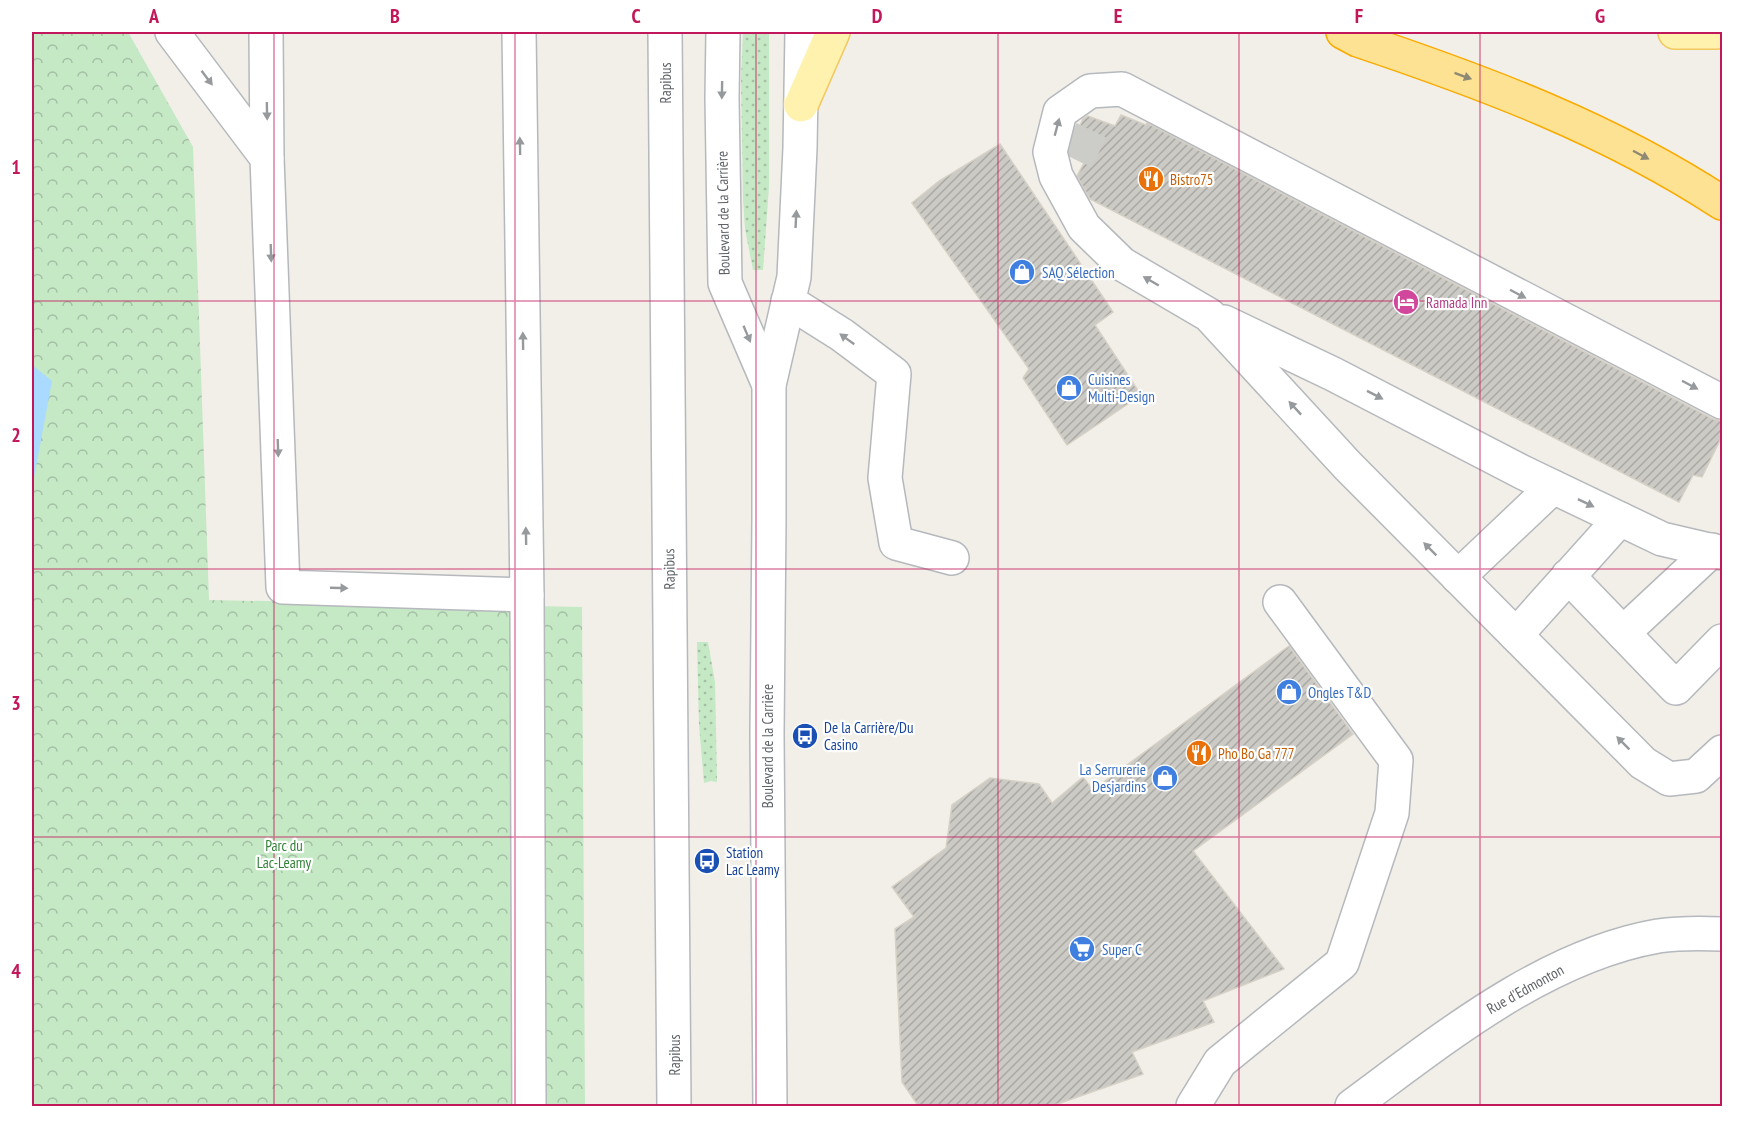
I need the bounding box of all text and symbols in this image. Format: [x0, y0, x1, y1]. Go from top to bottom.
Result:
text: A [148, 3, 160, 29]
text: B [390, 3, 400, 29]
text: C [631, 3, 641, 29]
text: D [872, 3, 883, 29]
text: E [1114, 3, 1122, 29]
text: F [1355, 3, 1363, 29]
text: G [1595, 3, 1605, 29]
street label: Rapibus [656, 62, 675, 104]
one-way arrow [201, 71, 213, 86]
one-way arrow [1454, 71, 1472, 81]
one-way arrow [717, 80, 727, 99]
one-way arrow [262, 101, 272, 120]
one-way arrow [1052, 118, 1062, 136]
one-way arrow [515, 137, 525, 156]
one-way arrow [1633, 150, 1650, 160]
street label: Boulevard de la Carrière [712, 151, 734, 275]
text: 1 [11, 154, 21, 180]
restaurant icon: Bistro75 [1136, 164, 1166, 194]
place label: Bistro75 [1170, 170, 1214, 189]
one-way arrow [792, 209, 801, 228]
one-way arrow [266, 244, 276, 263]
shop icon: SAQ Sélection [1007, 257, 1037, 287]
place label: SAQ Sélection [1042, 263, 1115, 282]
one-way arrow [1143, 275, 1159, 286]
hotel icon: Ramada Inn [1391, 287, 1421, 317]
one-way arrow [1509, 289, 1526, 299]
place label: Ramada Inn [1426, 293, 1487, 312]
one-way arrow [743, 325, 752, 343]
one-way arrow [518, 332, 528, 351]
one-way arrow [839, 333, 855, 345]
place label: Cuisines Multi-Design [1088, 370, 1155, 406]
shop icon: Cuisines Multi-Design [1054, 373, 1084, 403]
one-way arrow [1682, 380, 1699, 390]
one-way arrow [1366, 390, 1384, 400]
one-way arrow [1288, 401, 1302, 416]
text: 2 [11, 422, 21, 448]
one-way arrow [274, 438, 283, 457]
one-way arrow [1578, 498, 1595, 507]
one-way arrow [521, 527, 531, 546]
one-way arrow [1423, 542, 1438, 556]
street label: Rapibus [659, 548, 679, 590]
one-way arrow [330, 584, 349, 593]
shop icon: Ongles T&D [1274, 677, 1304, 707]
place label: Ongles T&D [1308, 683, 1371, 702]
street label: Boulevard de la Carrière [758, 684, 777, 808]
text: 3 [11, 690, 21, 716]
place label: De la Carrière/Du Casino [824, 718, 913, 754]
bus stop icon: De la Carrière/Du Casino [790, 721, 820, 751]
one-way arrow [1616, 735, 1630, 750]
restaurant icon: Pho Bo Ga 777 [1184, 738, 1214, 768]
place label: Pho Bo Ga 777 [1218, 744, 1295, 763]
place label: La Serrurerie Desjardins [1080, 760, 1146, 796]
shop icon: La Serrurerie Desjardins [1150, 763, 1180, 793]
park label: Parc du Lac-Leamy [257, 836, 312, 872]
place label: Station Lac Leamy [726, 843, 780, 879]
bus stop icon: Station Lac Leamy [692, 846, 722, 876]
supermarket icon: Super C [1067, 934, 1097, 964]
place label: Super C [1102, 940, 1142, 959]
text: 4 [11, 958, 21, 984]
street label: Rue d'Edmonton [1483, 960, 1567, 1018]
street label: Rapibus [665, 1034, 684, 1076]

